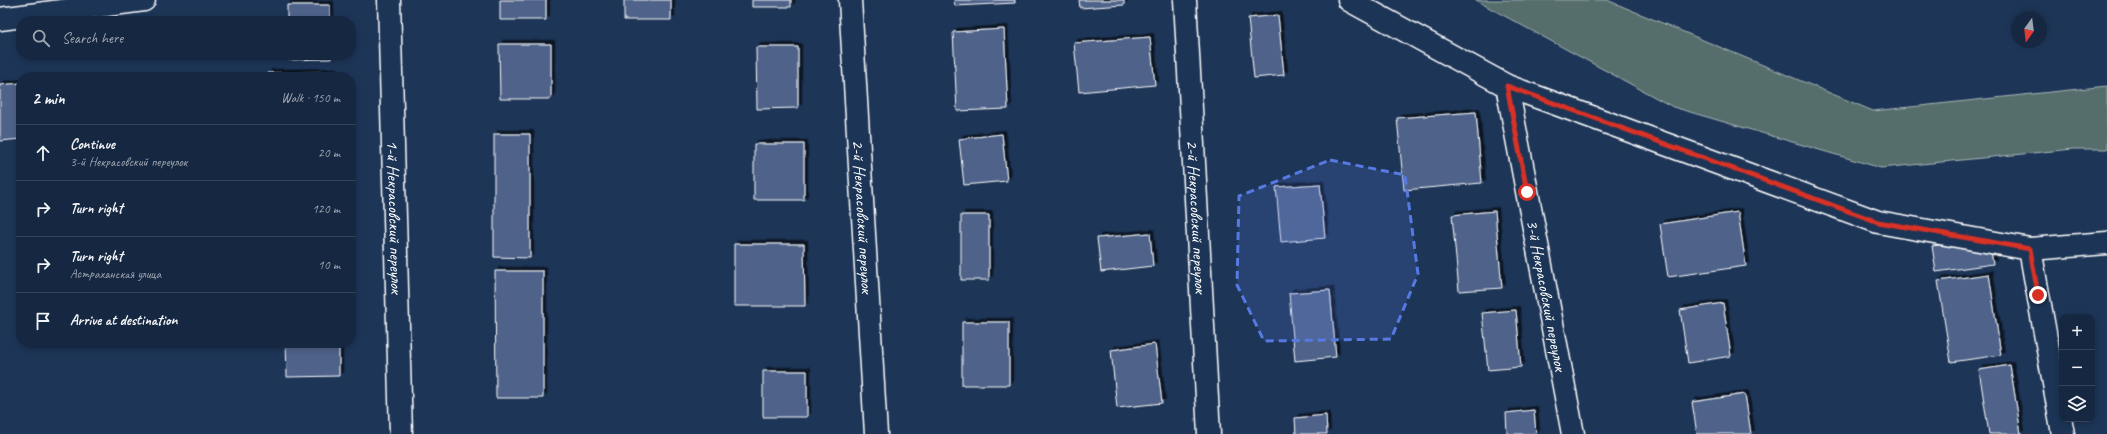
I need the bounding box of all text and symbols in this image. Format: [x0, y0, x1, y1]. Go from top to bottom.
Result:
north arrow [2011, 12, 2047, 48]
search box [16, 16, 356, 60]
icon: search [30, 27, 52, 49]
text: Search here [62, 29, 123, 48]
text: 2 min [32, 88, 65, 109]
text: Walk · 150 m [281, 90, 340, 106]
text: Continue [70, 135, 115, 154]
street label: 2-й Некрасовский переулок [848, 139, 878, 296]
street label: 2-й Некрасовский переулок [1182, 139, 1212, 296]
street label: 1-й Некрасовский переулок [382, 140, 408, 296]
icon: ahead [32, 142, 54, 164]
text: 20 m [318, 145, 340, 161]
text: 3-й Некрасовский переулок [70, 154, 187, 170]
route start [1518, 183, 1536, 201]
icon: right [32, 198, 54, 220]
text: Turn right [70, 199, 123, 218]
text: 120 m [312, 201, 340, 217]
street label: 3-й Некрасовский переулок [1522, 218, 1572, 374]
text: Turn right [70, 247, 123, 266]
icon: right [32, 254, 54, 276]
text: 10 m [318, 257, 340, 273]
text: Астраханская улица [70, 266, 161, 282]
route end [2029, 286, 2047, 304]
icon: arrive [32, 310, 54, 332]
text: Arrive at destination [70, 311, 177, 330]
map controls [2059, 314, 2095, 422]
button: + [2059, 314, 2095, 350]
button: − [2059, 350, 2095, 386]
button: layers [2059, 386, 2095, 422]

